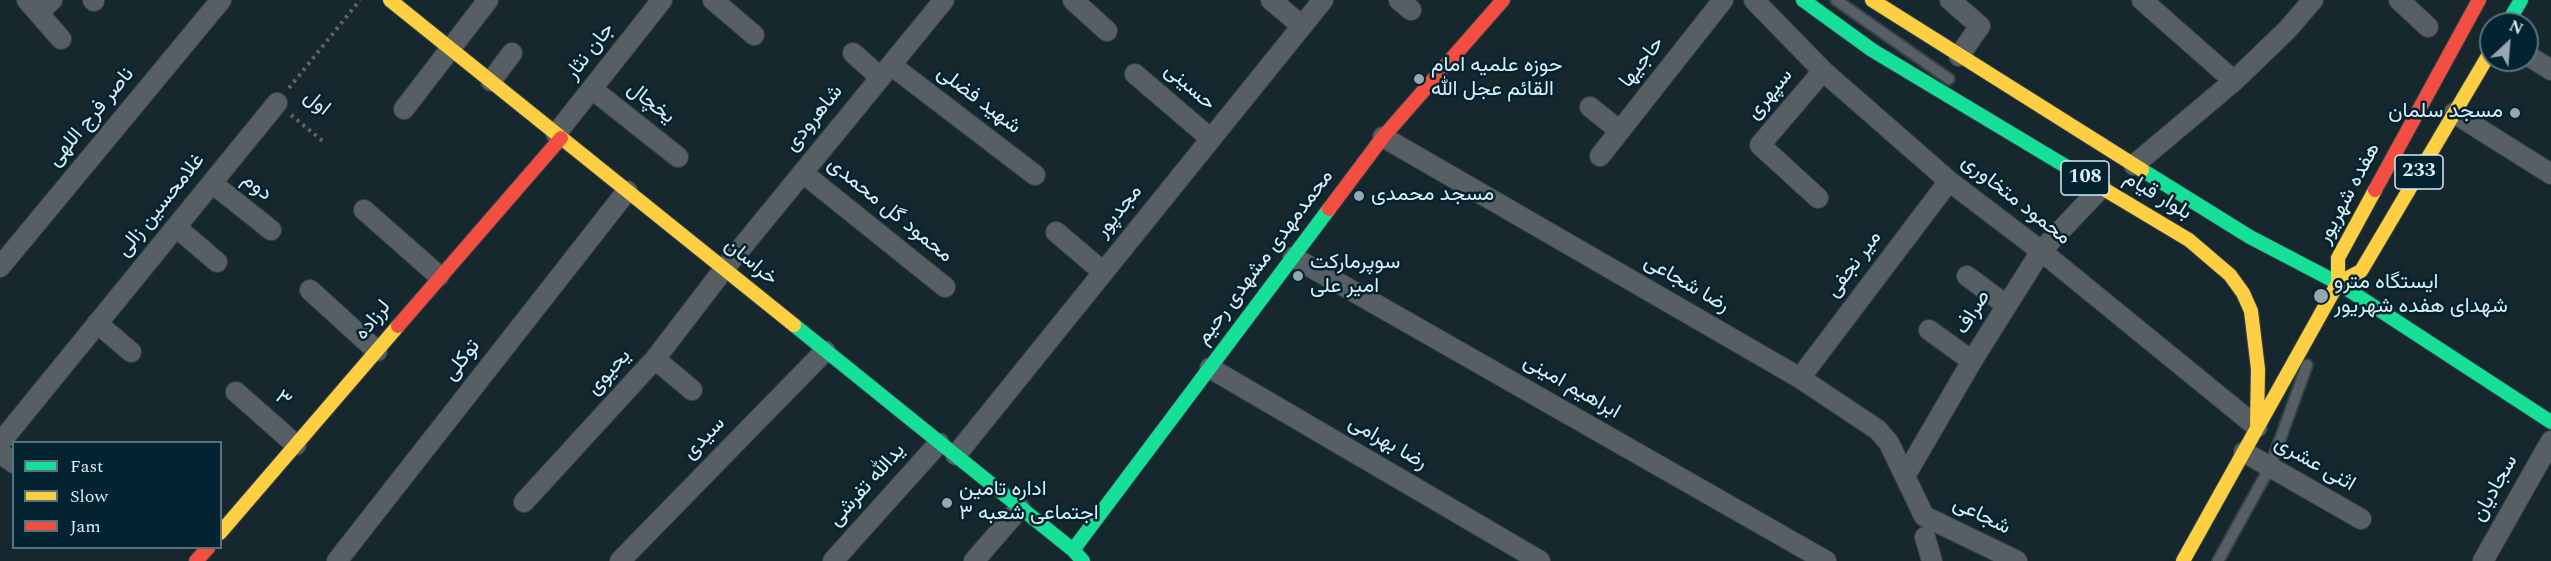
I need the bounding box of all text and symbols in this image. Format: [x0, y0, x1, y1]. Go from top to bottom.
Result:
north arrow [2479, 12, 2539, 72]
text: N [2505, 14, 2527, 41]
street label: جان نثار [561, 18, 621, 86]
street label: حاجیها [1615, 32, 1671, 94]
place label: حوزه علمیه امام القائم عجل الله [1431, 54, 1562, 104]
street label: حسینی [1158, 59, 1220, 117]
street label: شهید فضلی [931, 61, 1025, 141]
street label: ناصر فرج اللهی [43, 63, 141, 173]
street label: سپهری [1742, 64, 1800, 126]
marker: حوزه علمیه امام القائم عجل الله [1412, 72, 1426, 86]
street label: یخچال [621, 77, 679, 131]
street label: شاهرودی [780, 81, 850, 157]
street label: اول [297, 86, 335, 122]
place label: مسجد سلمان [2388, 100, 2503, 126]
marker: مسجد سلمان [2508, 106, 2522, 120]
street label: هفده شهریور [2313, 139, 2387, 249]
street label: غلامحسین زالی [113, 149, 211, 263]
street label: محمود متخاوری [1955, 150, 2075, 252]
street label: محمود گل محمدی [821, 153, 957, 269]
road number: 233 [2395, 155, 2443, 189]
road number: 108 [2061, 161, 2109, 195]
street label: محمدمهدی مشهدی رحیم [1192, 165, 1340, 351]
street label: بلوار قیام [2118, 167, 2196, 227]
street label: دوم [236, 168, 276, 208]
street label: مجدپور [1091, 180, 1149, 244]
place label: مسجد محمدی [1371, 183, 1494, 209]
marker: مسجد محمدی [1352, 189, 1366, 203]
street label: میر نجفی [1822, 227, 1888, 303]
street label: خراسان [718, 234, 782, 292]
street label: رضا شجاعی [1639, 250, 1733, 320]
place label: سوپرمارکت امیر علی [1310, 251, 1400, 301]
marker: سوپرمارکت امیر علی [1291, 269, 1305, 283]
place label: ایستگاه مترو شهدای هفده شهریور [2334, 271, 2508, 321]
street label: صراف [1951, 286, 1997, 340]
marker: ایستگاه مترو شهدای هفده شهریور [2312, 287, 2330, 305]
street label: لرزاده [350, 296, 398, 346]
street label: توکلی [439, 335, 487, 387]
street label: یحیوی [583, 345, 637, 401]
street label: ابراهیم امینی [1518, 350, 1624, 426]
street label: ۳ [269, 386, 295, 414]
street label: رضا بهرامی [1343, 411, 1431, 477]
street label: سیدی [679, 412, 731, 466]
street label: اثنی عشری [2269, 432, 2359, 498]
street label: یدالله تفرشی [824, 439, 912, 533]
legend [12, 441, 222, 549]
street label: سجادیان [2467, 451, 2525, 527]
text: Fast [70, 453, 103, 480]
place label: اداره تامین اجتماعی شعبه ۳ [959, 478, 1099, 528]
text: Slow [70, 483, 108, 510]
street label: شجاعی [1948, 492, 2014, 542]
marker: اداره تامین اجتماعی شعبه ۳ [940, 496, 954, 510]
text: Jam [70, 513, 101, 540]

